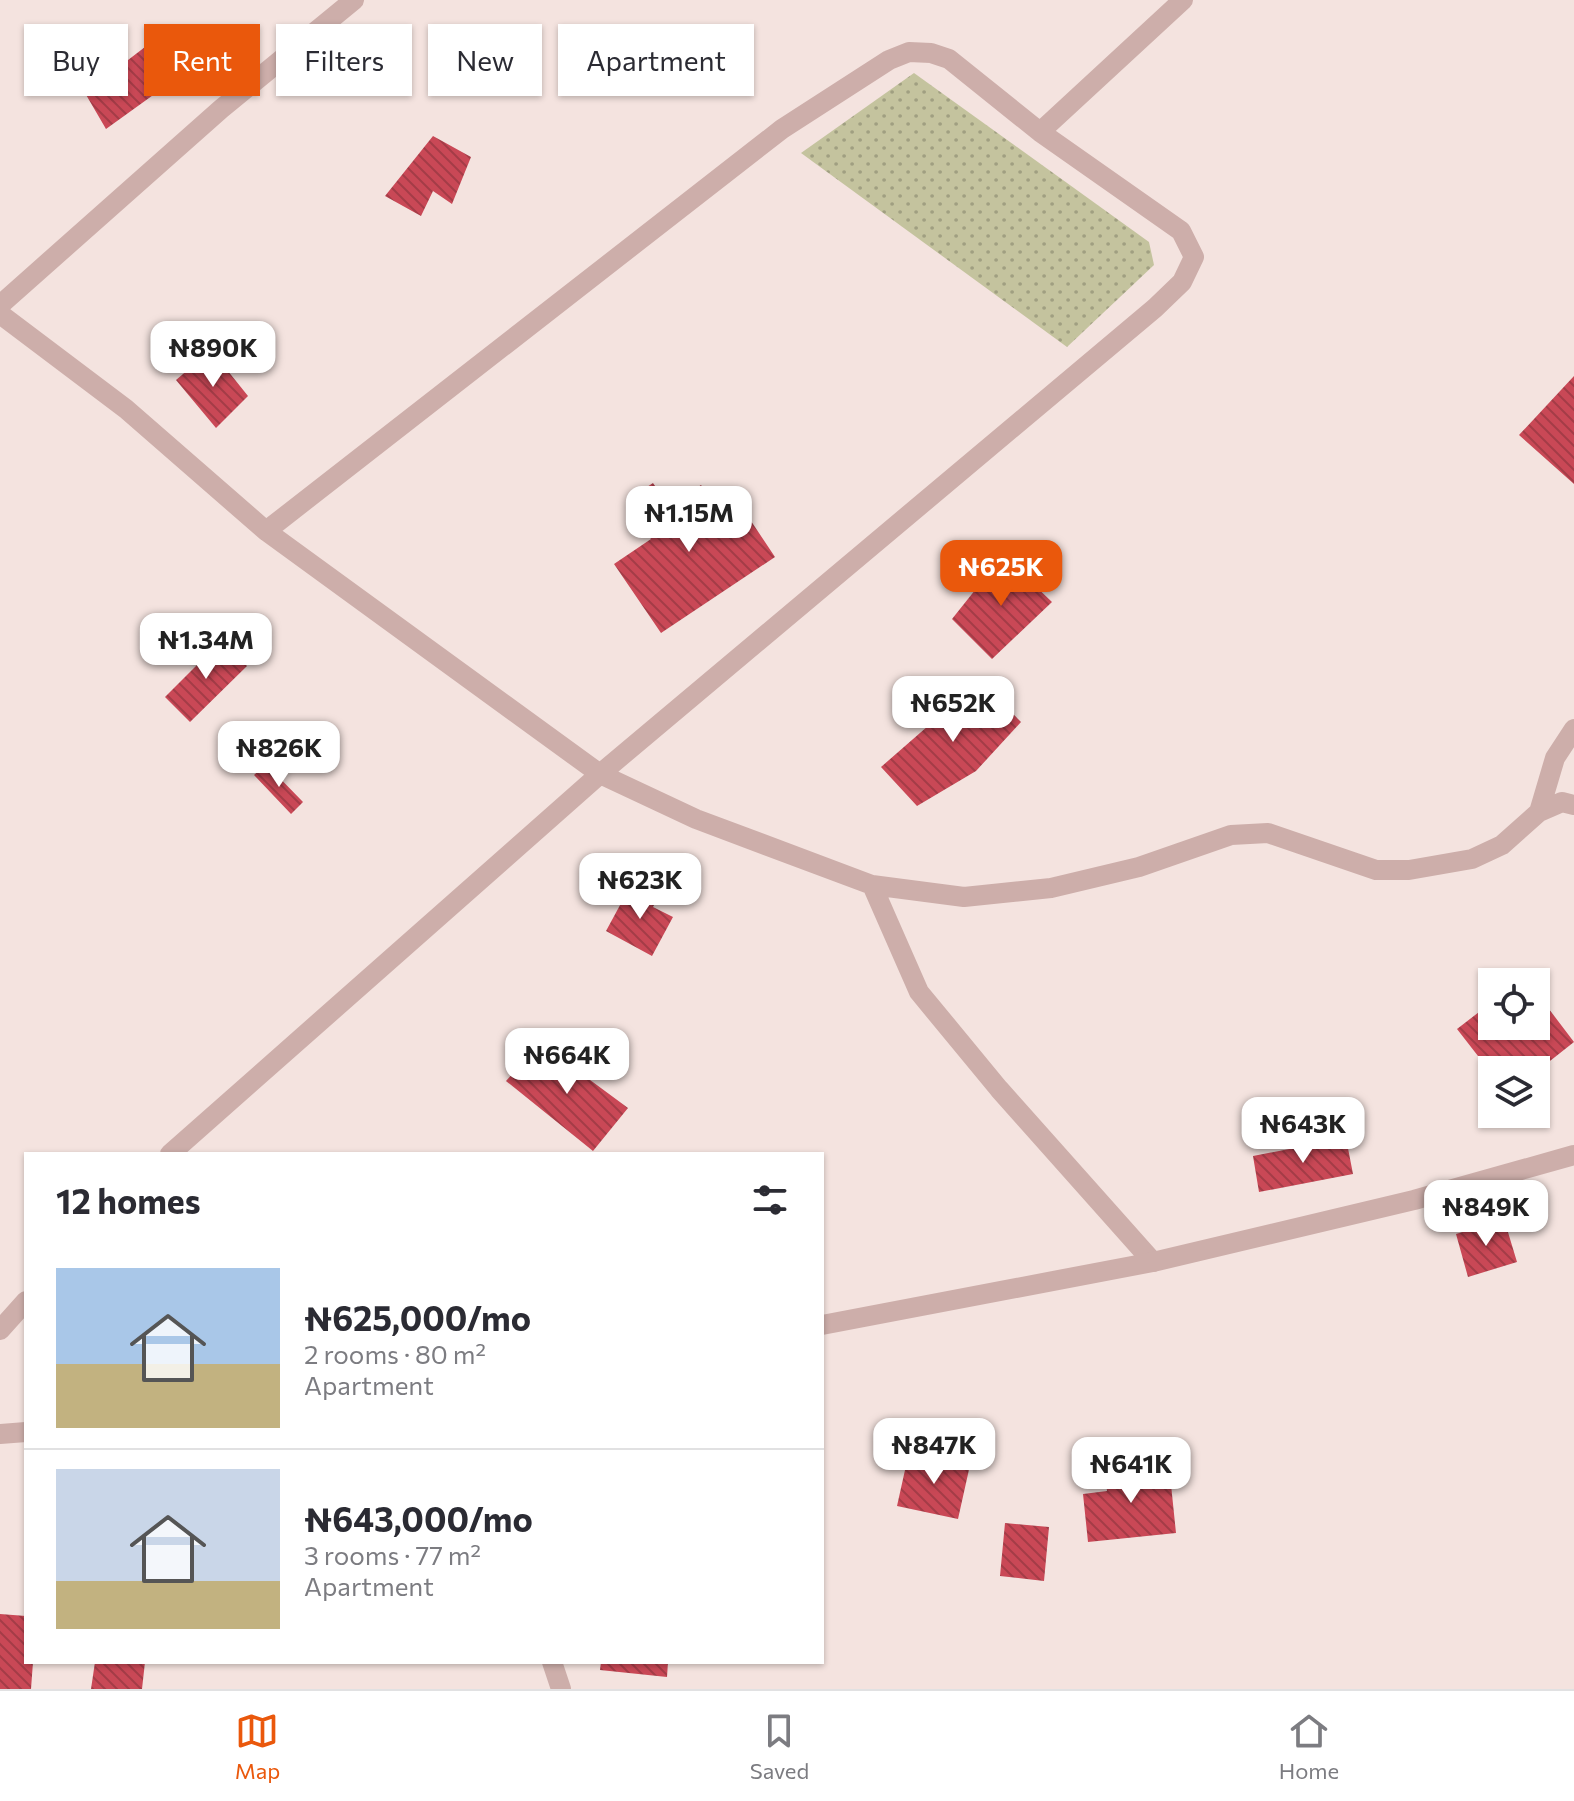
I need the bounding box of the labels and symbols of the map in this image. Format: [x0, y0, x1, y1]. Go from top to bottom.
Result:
pin: ₦890K [157, 321, 269, 389]
pin: ₦1.15M [624, 486, 754, 554]
pin: ₦625K [945, 540, 1057, 608]
pin: ₦1.34M [141, 613, 271, 681]
pin: ₦652K [897, 676, 1009, 744]
pin: ₦826K [223, 721, 335, 789]
pin: ₦623K [584, 853, 696, 921]
pin: ₦664K [511, 1028, 623, 1096]
pin: ₦643K [1247, 1097, 1359, 1165]
pin: ₦849K [1430, 1180, 1542, 1248]
pin: ₦847K [878, 1418, 990, 1486]
pin: ₦641K [1075, 1437, 1187, 1505]

